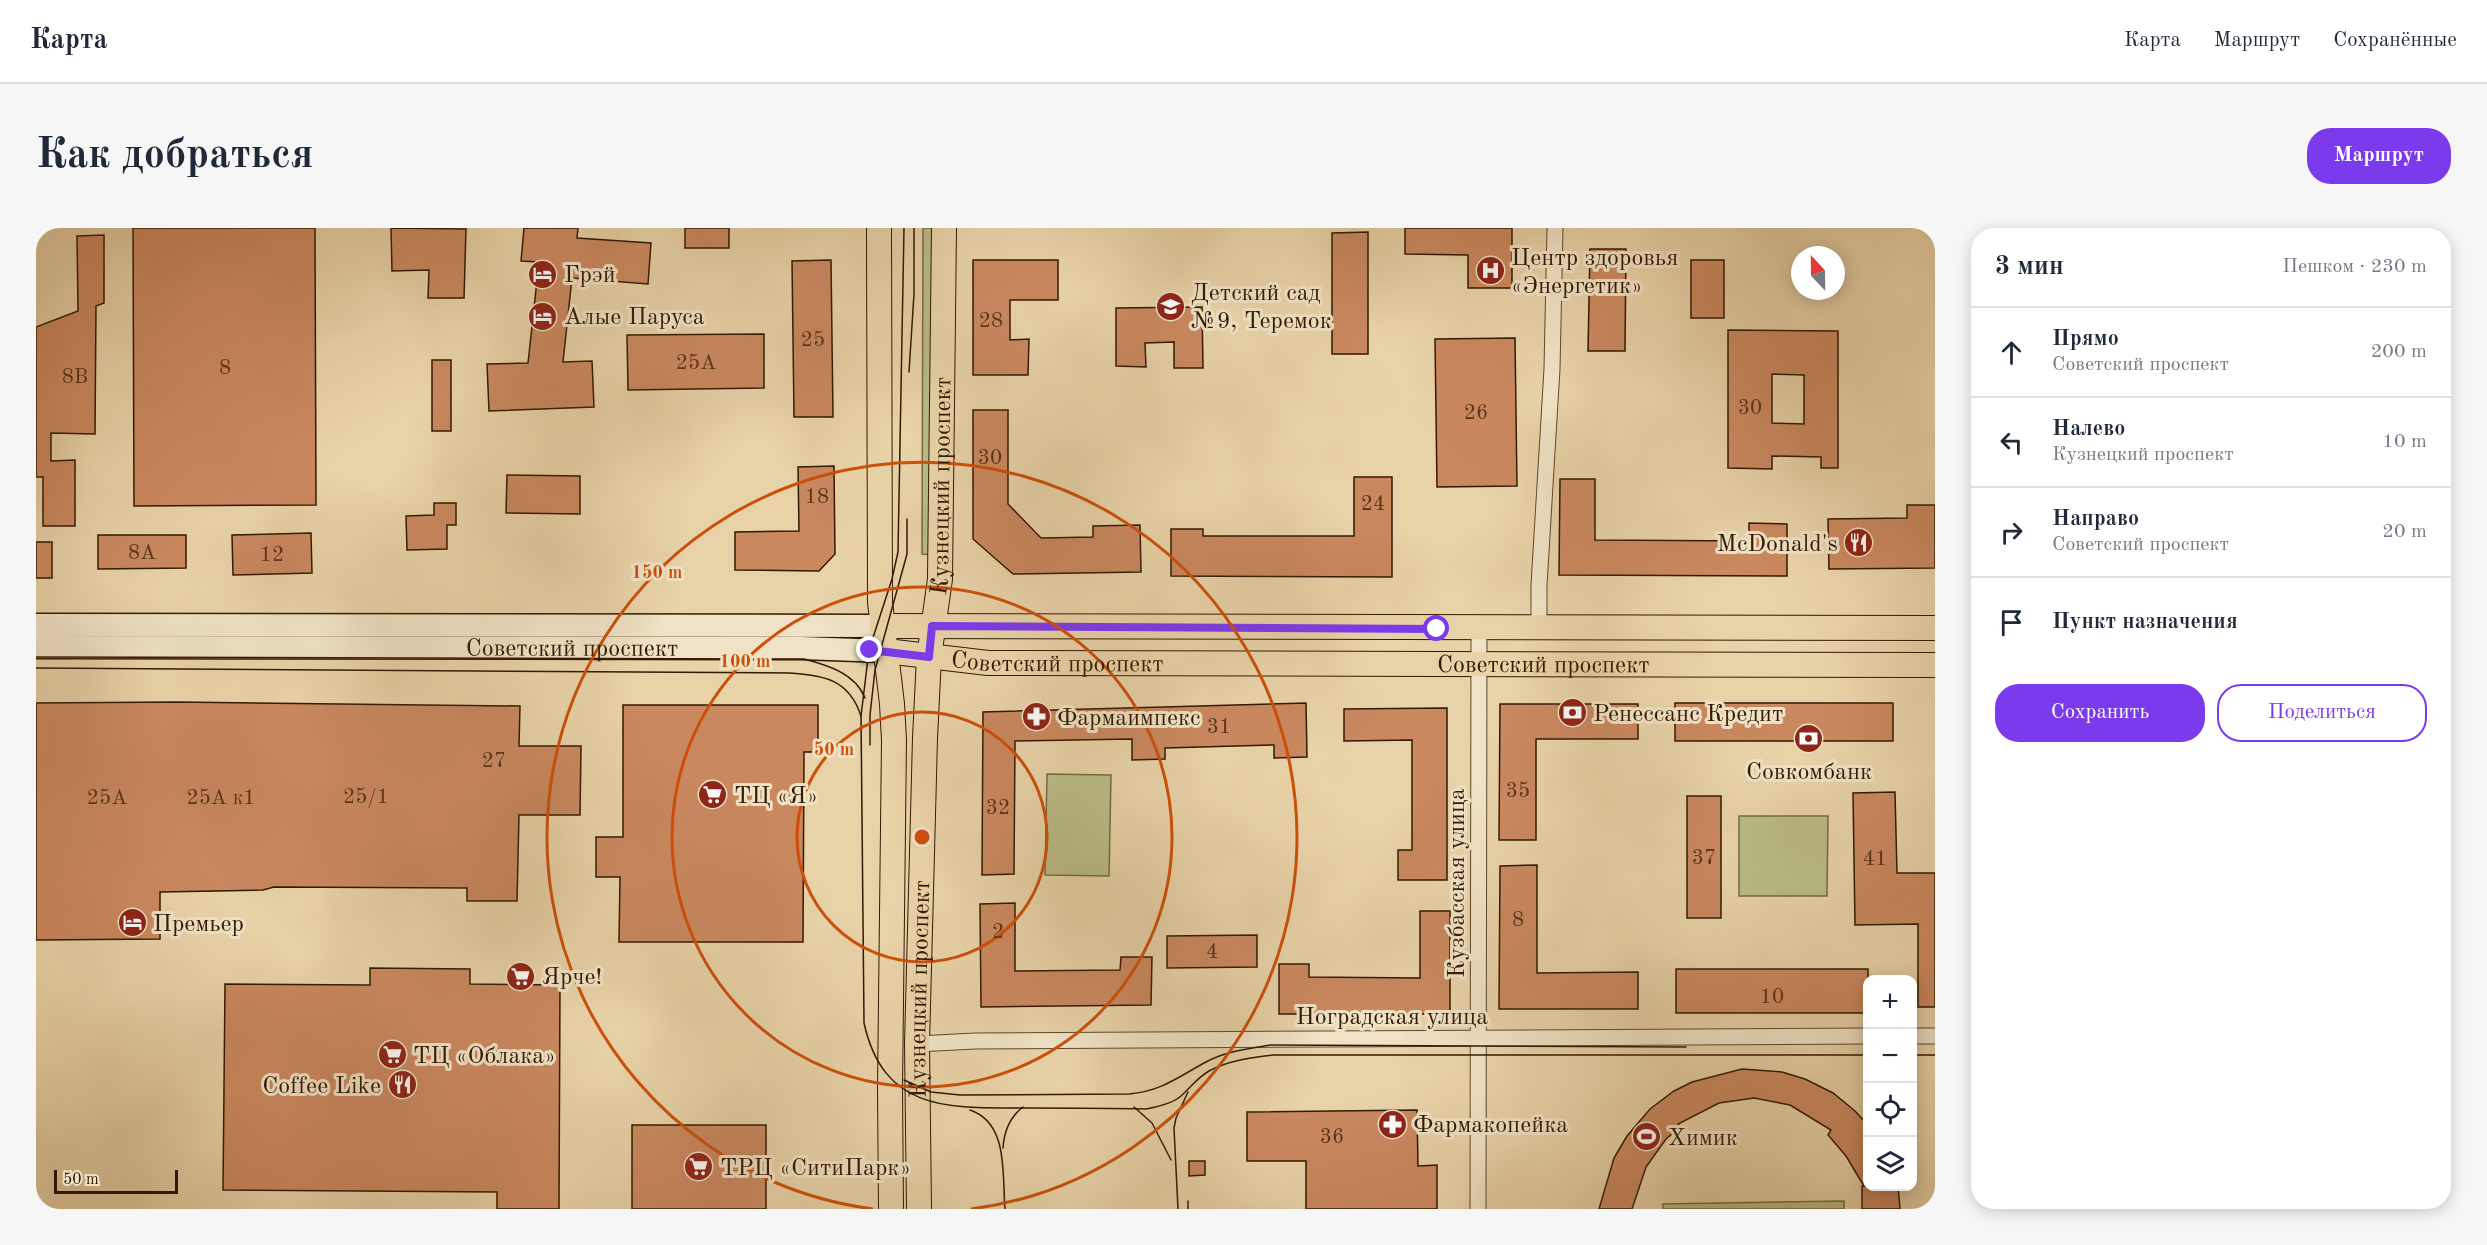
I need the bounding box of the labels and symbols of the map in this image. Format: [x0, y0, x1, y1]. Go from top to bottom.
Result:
north arrow [1791, 246, 1845, 300]
place label: Центр здоровья «Энергетик» [1511, 247, 1678, 299]
hospital icon: Центр здоровья «Энергетик» [1474, 255, 1506, 287]
hotel icon: Грэй [527, 258, 559, 290]
place label: Грэй [564, 264, 616, 288]
place label: Детский сад №9, Теремок [1191, 282, 1332, 334]
school or university icon: Детский сад №9, Теремок [1154, 290, 1186, 322]
hotel icon: Алые Паруса [527, 300, 559, 332]
place label: Алые Паруса [564, 306, 705, 330]
house number: 28 [979, 311, 1003, 332]
house number: 25 [801, 330, 825, 351]
house number: 25А [676, 353, 716, 374]
house number: 8 [219, 358, 231, 379]
house number: 8В [62, 367, 88, 388]
street label: Кузнецкий проспект [928, 377, 956, 597]
house number: 30 [1738, 398, 1762, 419]
house number: 26 [1464, 403, 1488, 424]
house number: 30 [978, 448, 1002, 469]
house number: 18 [805, 487, 829, 508]
house number: 24 [1361, 494, 1385, 515]
restaurant icon: McDonald's [1843, 527, 1875, 559]
place label: McDonald's [1717, 533, 1838, 557]
house number: 8А [128, 543, 156, 564]
house number: 12 [260, 545, 284, 566]
text: 150 m [632, 564, 682, 582]
route start [1423, 615, 1449, 641]
route end [856, 636, 882, 662]
street label: Советский проспект [466, 638, 678, 662]
street label: Советский проспект [950, 649, 1164, 677]
text: 100 m [720, 653, 770, 671]
street label: Советский проспект [1437, 654, 1650, 678]
bank icon: Ренессанс Кредит [1556, 697, 1588, 729]
pharmacy icon: Фармаимпекс [1020, 701, 1052, 733]
place label: Ренессанс Кредит [1593, 703, 1783, 727]
place label: Фармаимпекс [1057, 707, 1201, 731]
house number: 31 [1207, 717, 1231, 738]
bank icon: Совкомбанк [1793, 722, 1825, 754]
text: 50 m [814, 741, 854, 759]
house number: 27 [482, 751, 506, 772]
place label: Совкомбанк [1746, 761, 1872, 785]
supermarket icon: ТЦ «Я» [697, 779, 729, 811]
house number: 35 [1506, 781, 1530, 802]
place label: ТЦ «Я» [734, 785, 818, 809]
house number: 25/1 [343, 787, 389, 808]
house number: 25А [87, 788, 127, 809]
house number: 25А к1 [186, 788, 256, 809]
street label: Кузбасская улица [1446, 788, 1470, 978]
house number: 32 [986, 798, 1010, 819]
centre of rings [912, 827, 932, 847]
house number: 37 [1692, 848, 1716, 869]
house number: 41 [1863, 849, 1887, 870]
street label: Кузнецкий проспект [907, 880, 935, 1098]
hotel icon: Премьер [116, 907, 148, 939]
house number: 8 [1512, 910, 1524, 931]
place label: Премьер [153, 913, 244, 937]
house number: 2 [992, 922, 1004, 943]
house number: 4 [1206, 942, 1218, 963]
supermarket icon: Ярче! [505, 960, 537, 992]
place label: Ярче! [542, 966, 602, 990]
house number: 10 [1760, 987, 1784, 1008]
street label: Ноградская улица [1296, 1006, 1488, 1030]
supermarket icon: ТЦ «Облака» [376, 1039, 408, 1071]
place label: ТЦ «Облака» [413, 1045, 556, 1069]
restaurant icon: Coffee Like [386, 1069, 418, 1101]
place label: Coffee Like [262, 1075, 381, 1099]
pharmacy icon: Фармакопейка [1376, 1108, 1408, 1140]
place label: Фармакопейка [1413, 1114, 1568, 1138]
sports icon: Химик [1631, 1121, 1663, 1153]
house number: 36 [1320, 1127, 1344, 1148]
place label: Химик [1668, 1127, 1738, 1151]
supermarket icon: ТРЦ «СитиПарк» [683, 1151, 715, 1183]
place label: ТРЦ «СитиПарк» [720, 1157, 911, 1181]
scale bar [54, 1167, 178, 1194]

